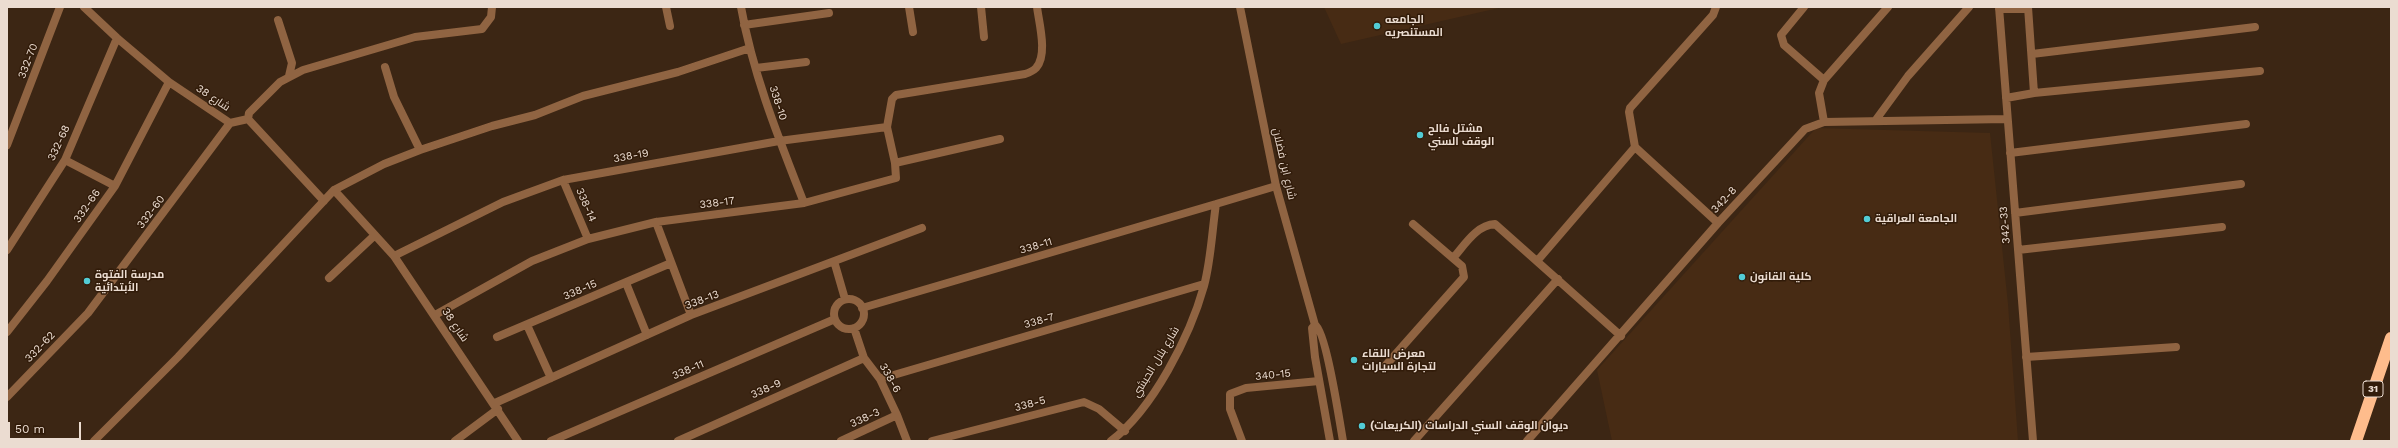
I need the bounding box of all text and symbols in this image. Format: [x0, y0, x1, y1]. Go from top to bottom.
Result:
place label: الجامعه المستنصريه [1385, 13, 1443, 39]
marker: الجامعه المستنصريه [1372, 21, 1382, 31]
street label: 332-70 [15, 41, 41, 81]
street label: شارع 38 [193, 82, 233, 114]
street label: 338-10 [766, 84, 790, 122]
place label: مشتل فالح الوقف السني [1428, 122, 1494, 148]
street label: 332-68 [45, 123, 73, 163]
street label: شارع ابن فضلان [1269, 127, 1299, 201]
marker: مشتل فالح الوقف السني [1415, 130, 1425, 140]
street label: 338-19 [612, 146, 650, 166]
street label: 342-8 [1708, 184, 1740, 216]
street label: 338-14 [573, 186, 599, 224]
street label: 332-66 [71, 187, 103, 225]
street label: 332-60 [134, 193, 168, 231]
street label: 338-17 [699, 194, 735, 212]
street label: 342-33 [1997, 206, 2013, 244]
place label: الجامعة العراقية [1875, 212, 1957, 226]
marker: الجامعة العراقية [1862, 214, 1872, 224]
street label: 338-11 [1018, 235, 1054, 257]
place label: مدرسة الفتوة الأبتدائية [95, 268, 164, 294]
place label: كلية القانون [1750, 270, 1812, 284]
marker: كلية القانون [1737, 272, 1747, 282]
marker: مدرسة الفتوة الأبتدائية [82, 276, 92, 286]
street label: 338-15 [561, 277, 599, 303]
street label: 338-13 [683, 287, 721, 313]
street label: شارع 38 [439, 305, 471, 345]
street label: 338-7 [1022, 310, 1056, 332]
street label: شارع بلال الحبشي [1130, 324, 1182, 400]
street label: 332-62 [22, 329, 58, 365]
place label: معرض اللقاء لتجارة السيارات [1362, 347, 1436, 373]
marker: معرض اللقاء لتجارة السيارات [1349, 355, 1359, 365]
street label: 338-11 [670, 357, 706, 383]
street label: 338-6 [876, 361, 904, 395]
street label: 340-15 [1254, 367, 1292, 383]
street label: 338-9 [749, 376, 783, 402]
road number: 31 [2363, 381, 2383, 397]
street label: 338-5 [1013, 394, 1047, 414]
street label: 338-3 [848, 405, 882, 431]
scale bar [10, 414, 83, 440]
place label: ديوان الوقف السني الدراسات (الكريعات) [1370, 419, 1568, 433]
marker: ديوان الوقف السني الدراسات (الكريعات) [1357, 421, 1367, 431]
text: 50 m [15, 422, 45, 436]

